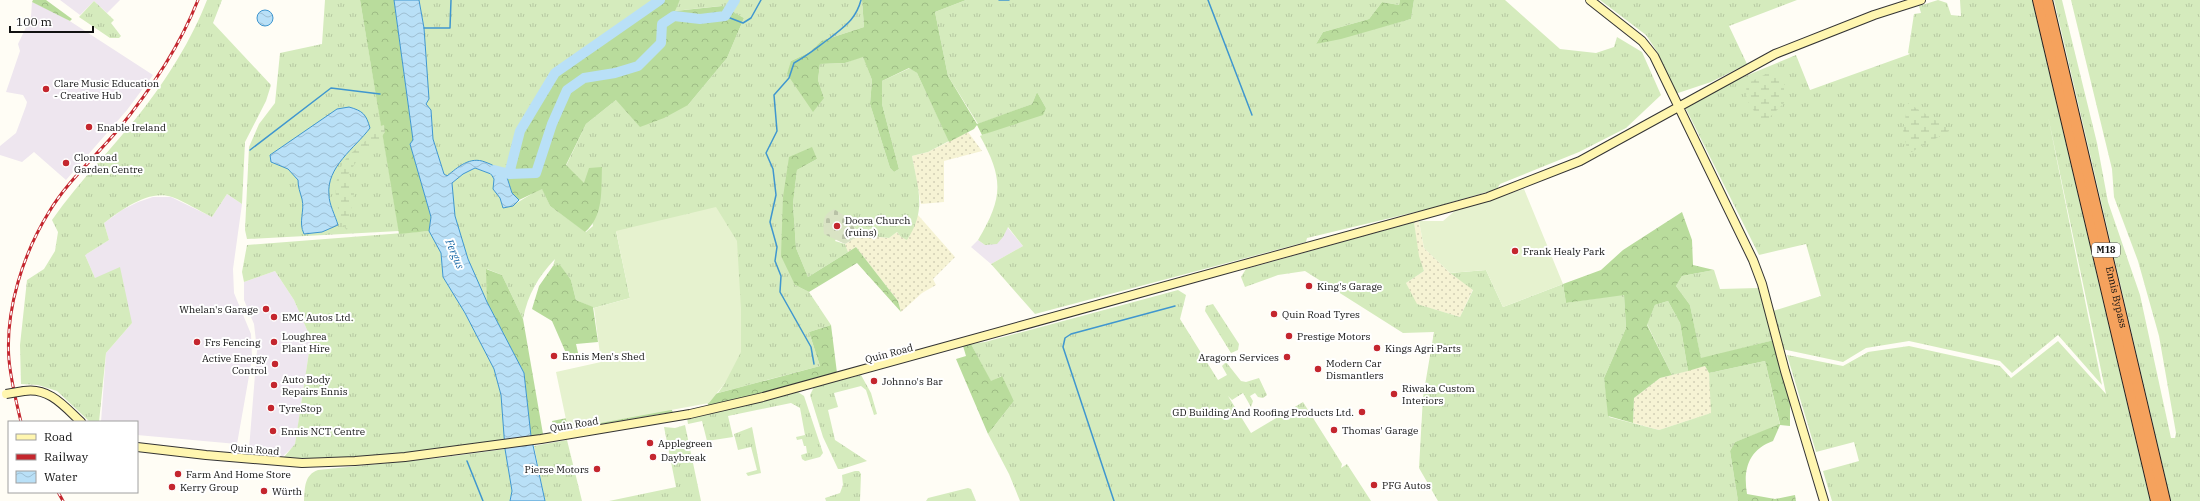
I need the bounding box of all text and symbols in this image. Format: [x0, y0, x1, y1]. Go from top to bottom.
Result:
scale bar [10, 8, 93, 34]
text: 100 m [16, 14, 52, 29]
place label: Clare Music Education - Creative Hub [54, 77, 160, 102]
marker: Clare Music Education - Creative Hub [41, 84, 51, 94]
place label: Enable Ireland [97, 121, 166, 134]
marker: Enable Ireland [84, 122, 94, 132]
place label: Clonroad Garden Centre [74, 151, 143, 176]
marker: Clonroad Garden Centre [61, 158, 71, 168]
place label: Doora Church (ruins) [845, 214, 910, 239]
marker: Doora Church (ruins) [832, 221, 842, 231]
water label: Fergus [442, 236, 468, 272]
road number: M18 [2092, 243, 2120, 257]
place label: Frank Healy Park [1523, 245, 1605, 258]
marker: Frank Healy Park [1510, 246, 1520, 256]
street label: Ennis Bypass [2103, 265, 2130, 329]
place label: King's Garage [1317, 280, 1382, 293]
marker: King's Garage [1304, 281, 1314, 291]
place label: Whelan's Garage [179, 303, 258, 316]
marker: Whelan's Garage [261, 304, 271, 314]
place label: Quin Road Tyres [1282, 308, 1360, 321]
marker: Quin Road Tyres [1269, 309, 1279, 319]
place label: EMC Autos Ltd. [282, 311, 353, 324]
marker: EMC Autos Ltd. [269, 312, 279, 322]
place label: Loughrea Plant Hire [282, 330, 330, 355]
place label: Prestige Motors [1297, 330, 1370, 343]
marker: Prestige Motors [1284, 331, 1294, 341]
place label: Frs Fencing [205, 336, 261, 349]
marker: Frs Fencing [192, 337, 202, 347]
marker: Loughrea Plant Hire [269, 337, 279, 347]
street label: Quin Road [864, 341, 915, 366]
place label: Kings Agri Parts [1385, 342, 1461, 355]
marker: Kings Agri Parts [1372, 343, 1382, 353]
place label: Ennis Men's Shed [562, 350, 645, 363]
marker: Ennis Men's Shed [549, 351, 559, 361]
place label: Aragorn Services [1198, 351, 1279, 364]
place label: Active Energy Control [202, 352, 268, 377]
marker: Aragorn Services [1282, 352, 1292, 362]
place label: Modern Car Dismantlers [1326, 357, 1384, 382]
marker: Active Energy Control [270, 359, 280, 369]
marker: Modern Car Dismantlers [1313, 364, 1323, 374]
place label: Auto Body Repairs Ennis [282, 373, 348, 398]
place label: Johnno's Bar [882, 375, 943, 388]
marker: Johnno's Bar [869, 376, 879, 386]
marker: Auto Body Repairs Ennis [269, 380, 279, 390]
place label: Riwaka Custom Interiors [1402, 382, 1475, 407]
marker: Riwaka Custom Interiors [1389, 389, 1399, 399]
place label: TyreStop [279, 402, 322, 415]
marker: TyreStop [266, 403, 276, 413]
place label: GD Building And Roofing Products Ltd. [1172, 406, 1354, 419]
marker: GD Building And Roofing Products Ltd. [1357, 407, 1367, 417]
street label: Quin Road [549, 414, 599, 435]
legend [8, 421, 138, 493]
place label: Thomas' Garage [1342, 424, 1418, 437]
place label: Ennis NCT Centre [281, 425, 365, 438]
marker: Thomas' Garage [1329, 425, 1339, 435]
marker: Ennis NCT Centre [268, 426, 278, 436]
text: Road [44, 429, 73, 444]
place label: Applegreen [658, 437, 713, 450]
marker: Applegreen [645, 438, 655, 448]
street label: Quin Road [230, 441, 280, 458]
text: Railway [44, 449, 89, 464]
place label: Daybreak [661, 451, 706, 464]
marker: Daybreak [648, 452, 658, 462]
place label: Pierse Motors [524, 463, 589, 476]
marker: Pierse Motors [592, 464, 602, 474]
place label: Farm And Home Store [186, 468, 291, 481]
text: Water [44, 469, 78, 484]
marker: Farm And Home Store [173, 469, 183, 479]
place label: PFG Autos [1382, 479, 1431, 492]
marker: PFG Autos [1369, 480, 1379, 490]
place label: Kerry Group [180, 481, 239, 494]
marker: Kerry Group [167, 482, 177, 492]
place label: Würth [272, 485, 302, 498]
marker: Würth [259, 486, 269, 496]

